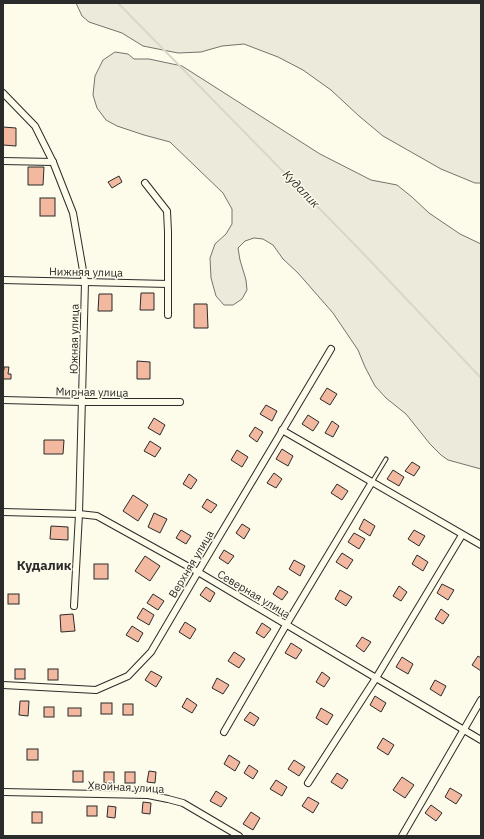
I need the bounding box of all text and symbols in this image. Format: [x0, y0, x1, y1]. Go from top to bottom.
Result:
water label: Кудалик [280, 167, 323, 211]
street label: Нижняя улица [49, 264, 123, 280]
street label: Южная улица [66, 304, 82, 374]
street label: Мирная улица [55, 384, 129, 400]
street label: Верхняя улица [165, 528, 217, 600]
district label: Кудалик [17, 557, 72, 574]
street label: Северная улица [215, 567, 293, 621]
street label: Хвойная улица [87, 778, 165, 796]

